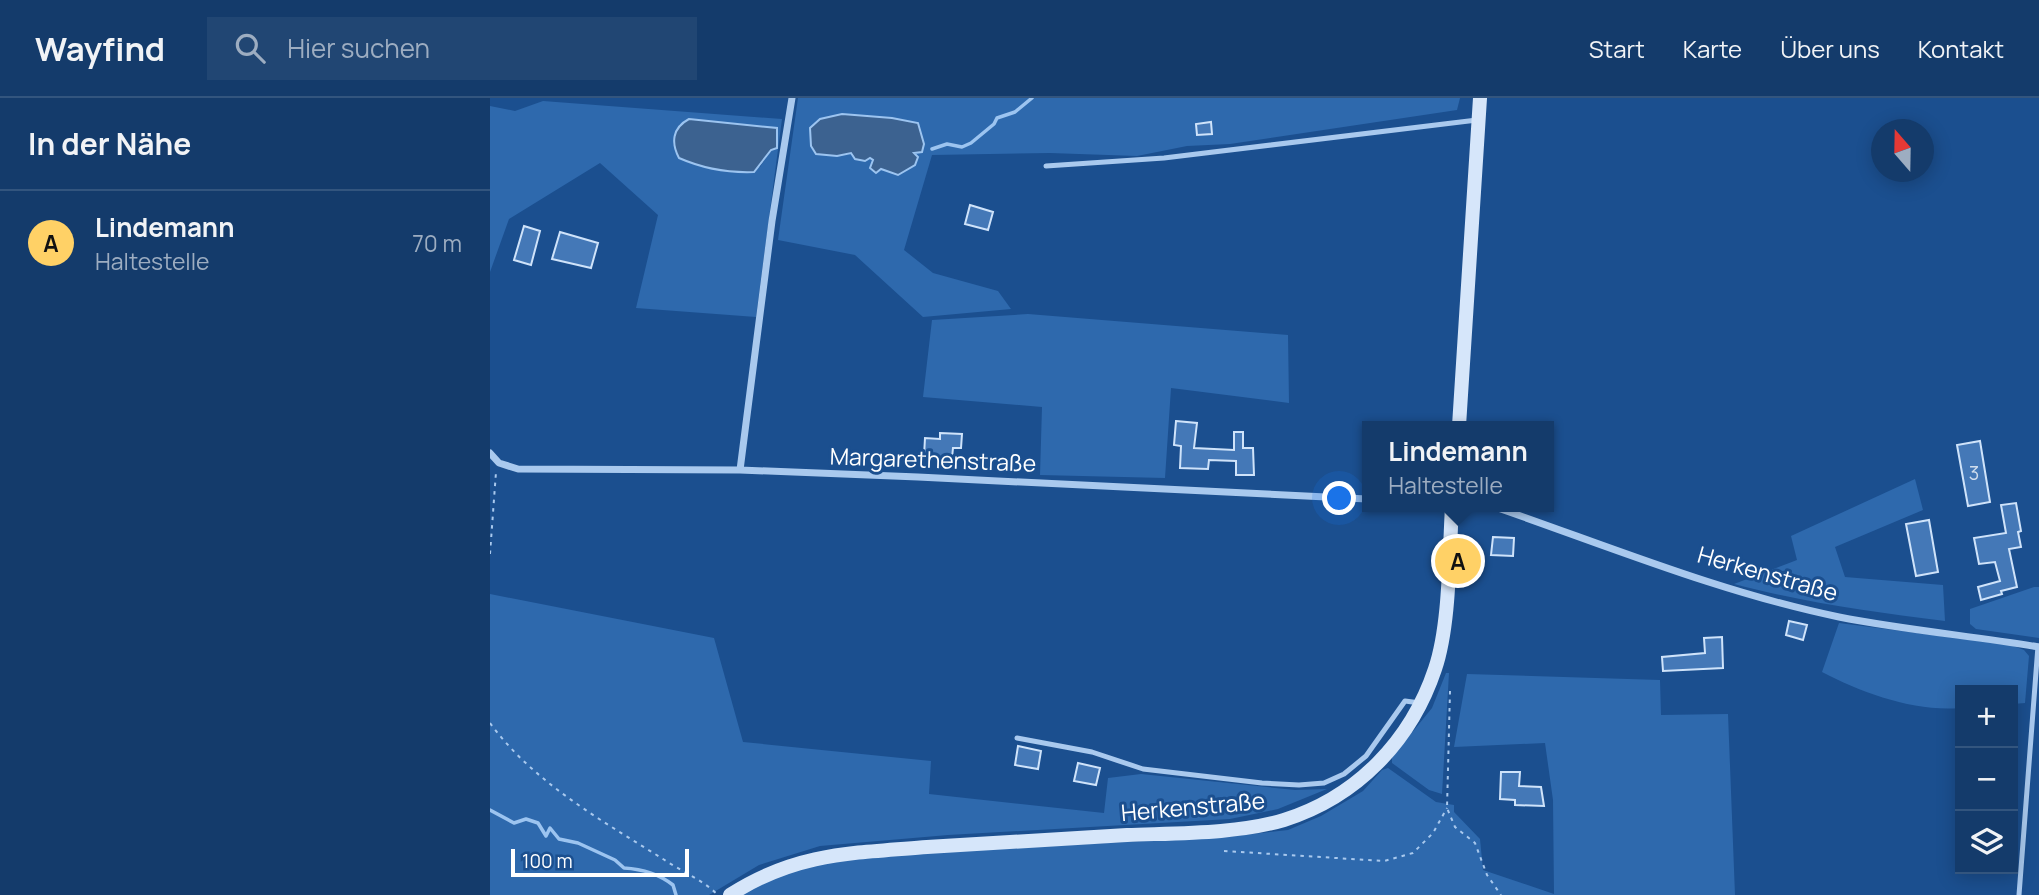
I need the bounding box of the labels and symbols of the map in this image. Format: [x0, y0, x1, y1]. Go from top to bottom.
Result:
north arrow [1871, 119, 1934, 182]
street label: Margarethenstraße [829, 439, 1037, 479]
house number: 3 [1969, 460, 1979, 486]
your location [1322, 481, 1356, 515]
pin: A [1435, 535, 1481, 587]
street label: Herkenstraße [1694, 538, 1842, 608]
street label: Herkenstraße [1120, 784, 1266, 828]
scale bar [511, 846, 690, 878]

